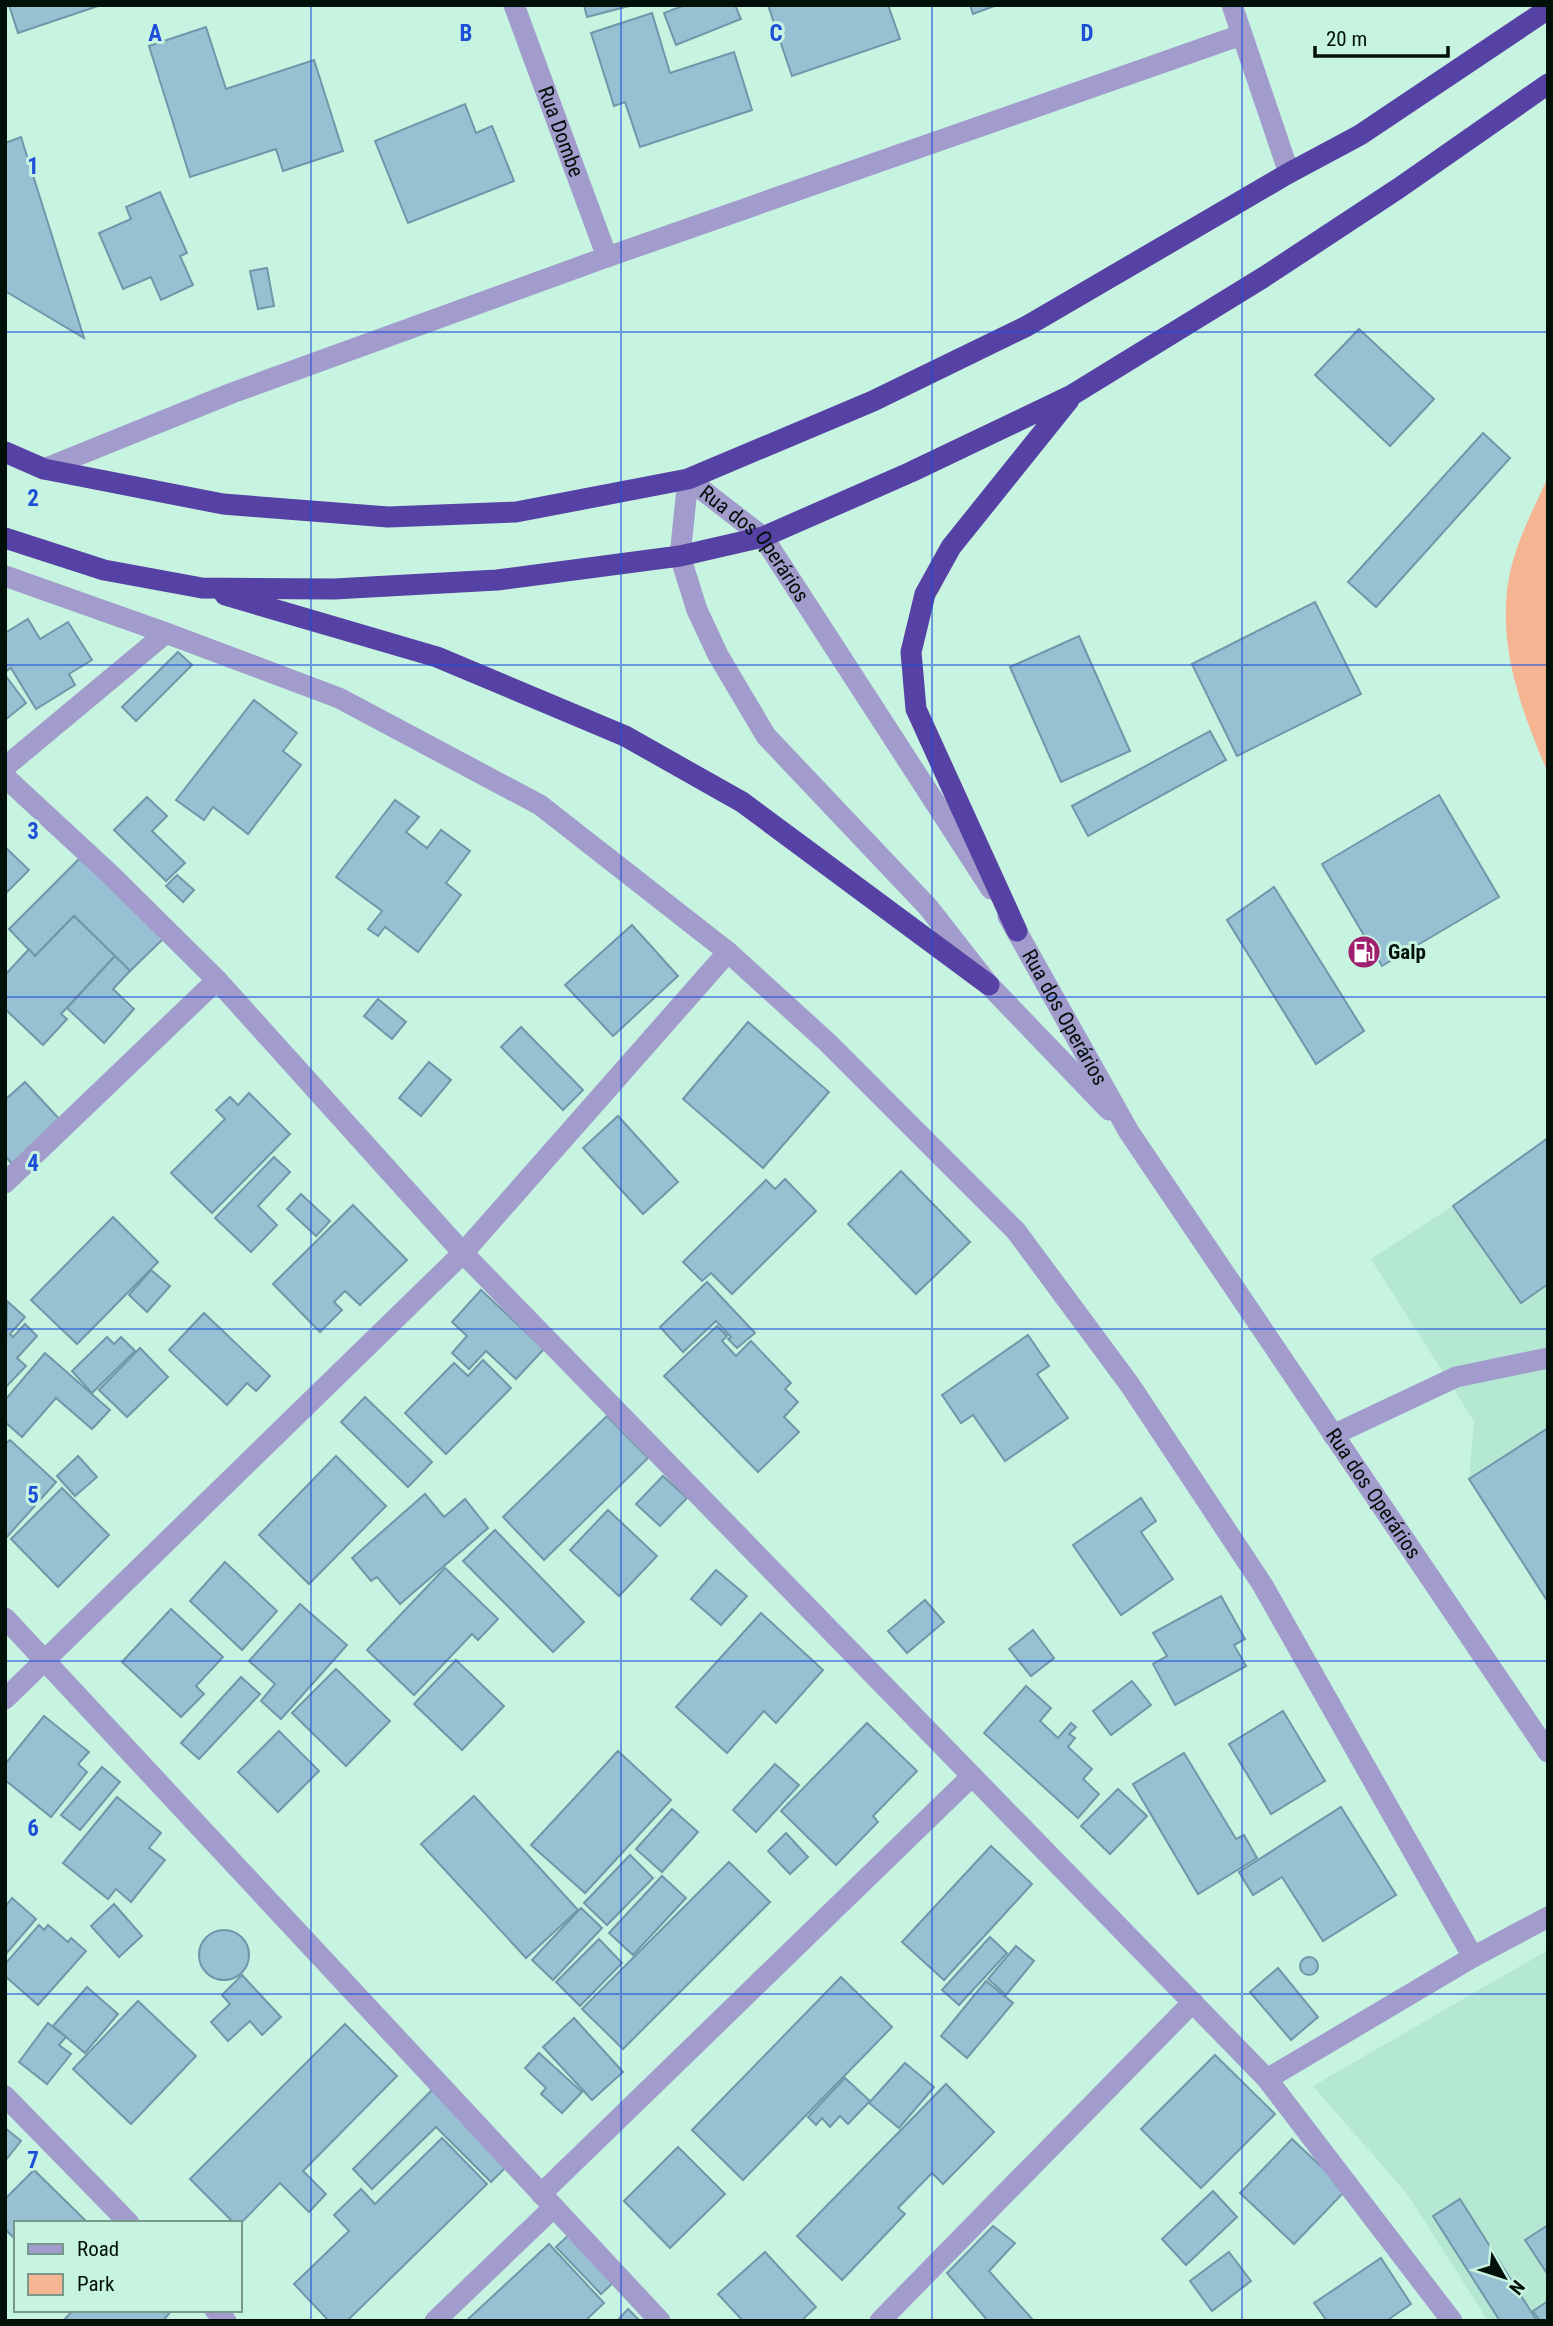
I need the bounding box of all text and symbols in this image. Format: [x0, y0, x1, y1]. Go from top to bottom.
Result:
scale bar [1315, 14, 1448, 58]
text: A [148, 20, 162, 47]
text: B [460, 20, 472, 47]
text: C [769, 20, 783, 47]
text: D [1081, 20, 1094, 47]
text: 20 m [1326, 27, 1367, 51]
street label: Rua Dombe [533, 83, 588, 180]
text: 1 [27, 153, 39, 180]
street label: Rua dos Operários [695, 481, 814, 607]
text: 2 [27, 485, 39, 512]
text: 3 [27, 818, 39, 845]
fuel station icon: Galp [1345, 933, 1383, 971]
place label: Galp [1388, 940, 1426, 964]
street label: Rua dos Operários [1017, 945, 1112, 1089]
text: 4 [27, 1150, 39, 1177]
street label: Rua dos Operários [1321, 1424, 1426, 1563]
text: 5 [27, 1482, 39, 1509]
text: 6 [27, 1815, 39, 1842]
text: 7 [27, 2147, 39, 2174]
legend [14, 2221, 242, 2312]
text: Road [77, 2237, 119, 2261]
north arrow [1469, 2242, 1539, 2312]
text: Park [77, 2272, 115, 2296]
text: N [1504, 2276, 1529, 2299]

